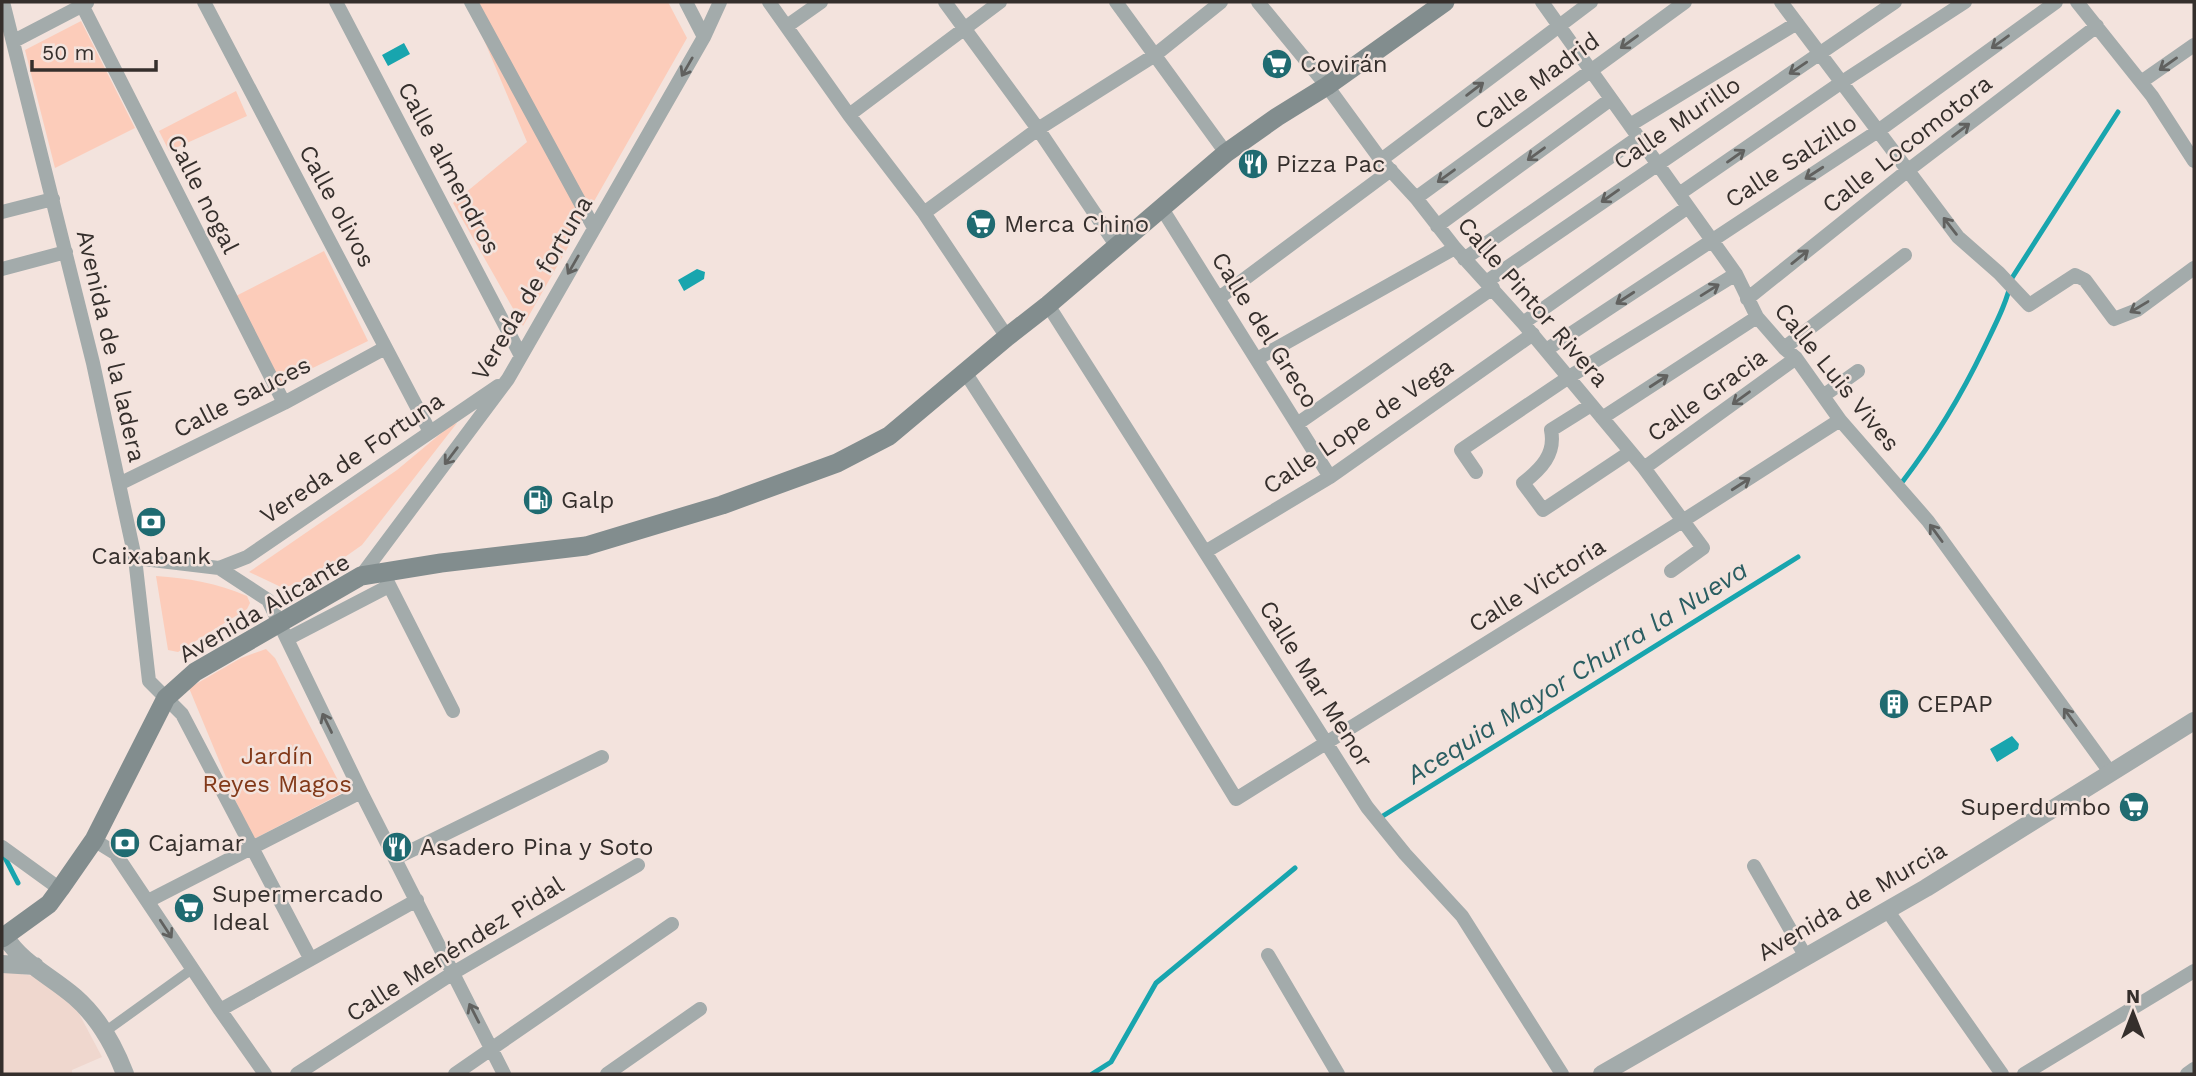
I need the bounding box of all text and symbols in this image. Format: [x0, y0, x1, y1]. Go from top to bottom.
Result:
street label: Calle Madrid [1469, 26, 1605, 136]
scale bar [32, 28, 156, 72]
one-way arrow [1620, 34, 1639, 49]
one-way arrow [1991, 34, 2010, 49]
text: 50 m [42, 40, 94, 65]
supermarket icon: Covirán [1260, 47, 1294, 81]
place label: Covirán [1300, 50, 1388, 78]
one-way arrow [680, 57, 694, 77]
one-way arrow [2159, 57, 2178, 71]
one-way arrow [1789, 61, 1808, 75]
street label: Calle Locomotora [1817, 69, 1997, 219]
street label: Calle Murillo [1608, 70, 1746, 176]
street label: Calle almendros [392, 77, 506, 259]
one-way arrow [1465, 81, 1484, 96]
street label: Calle Salzillo [1720, 108, 1862, 214]
one-way arrow [1952, 122, 1970, 137]
street label: Calle nogal [161, 130, 245, 259]
street label: Calle olivos [293, 140, 381, 272]
one-way arrow [1527, 146, 1546, 161]
restaurant icon: Pizza Pac [1236, 147, 1270, 181]
one-way arrow [1725, 149, 1745, 163]
place label: Pizza Pac [1276, 150, 1386, 178]
one-way arrow [1805, 166, 1825, 180]
one-way arrow [1437, 169, 1456, 183]
one-way arrow [1601, 189, 1620, 204]
street label: Vereda de fortuna [466, 191, 598, 385]
supermarket icon: Merca Chino [964, 207, 998, 241]
place label: Merca Chino [1004, 210, 1149, 238]
street label: Calle Pintor Rivera [1452, 211, 1614, 393]
one-way arrow [1942, 217, 1957, 235]
street label: Avenida de la ladera [71, 227, 151, 465]
street label: Calle del Greco [1206, 247, 1324, 413]
one-way arrow [1790, 249, 1809, 264]
one-way arrow [566, 254, 580, 274]
one-way arrow [1700, 283, 1720, 297]
one-way arrow [1615, 291, 1635, 305]
street label: Calle Luis Vives [1769, 297, 1905, 457]
one-way arrow [2129, 300, 2149, 314]
street label: Calle Gracia [1642, 342, 1772, 448]
street label: Calle Sauces [169, 350, 315, 444]
street label: Calle Lope de Vega [1258, 352, 1458, 500]
one-way arrow [1649, 373, 1669, 387]
street label: Vereda de Fortuna [255, 386, 449, 530]
one-way arrow [1732, 391, 1751, 405]
one-way arrow [443, 446, 458, 465]
one-way arrow [1731, 476, 1750, 491]
fuel station icon: Galp [521, 483, 555, 517]
place label: Galp [561, 486, 614, 514]
bank icon: Caixabank [134, 505, 168, 539]
one-way arrow [1929, 524, 1943, 543]
street label: Calle Victoria [1464, 532, 1610, 638]
place label: Caixabank [91, 542, 211, 570]
street label: Avenida Alicante [173, 548, 355, 668]
water label: Acequia Mayor Churra la Nueva [1400, 554, 1753, 790]
street label: Calle Mar Menor [1253, 595, 1379, 773]
building icon: CEPAP [1877, 687, 1911, 721]
place label: CEPAP [1917, 690, 1993, 718]
one-way arrow [2063, 708, 2077, 727]
one-way arrow [320, 713, 334, 734]
park label: Jardín Reyes Magos [202, 742, 352, 798]
supermarket icon: Superdumbo [2117, 790, 2151, 824]
place label: Superdumbo [1960, 793, 2111, 821]
bank icon: Cajamar [108, 826, 142, 860]
place label: Cajamar [148, 829, 244, 857]
restaurant icon: Asadero Pina y Soto [380, 830, 414, 864]
place label: Asadero Pina y Soto [420, 833, 653, 861]
street label: Avenida de Murcia [1752, 835, 1952, 967]
street label: Calle Menéndez Pidal [341, 870, 570, 1027]
place label: Supermercado Ideal [212, 880, 383, 936]
supermarket icon: Supermercado Ideal [172, 891, 206, 925]
one-way arrow [160, 919, 174, 939]
north arrow [2098, 978, 2168, 1048]
text: N [2126, 985, 2140, 1008]
one-way arrow [466, 1003, 480, 1024]

